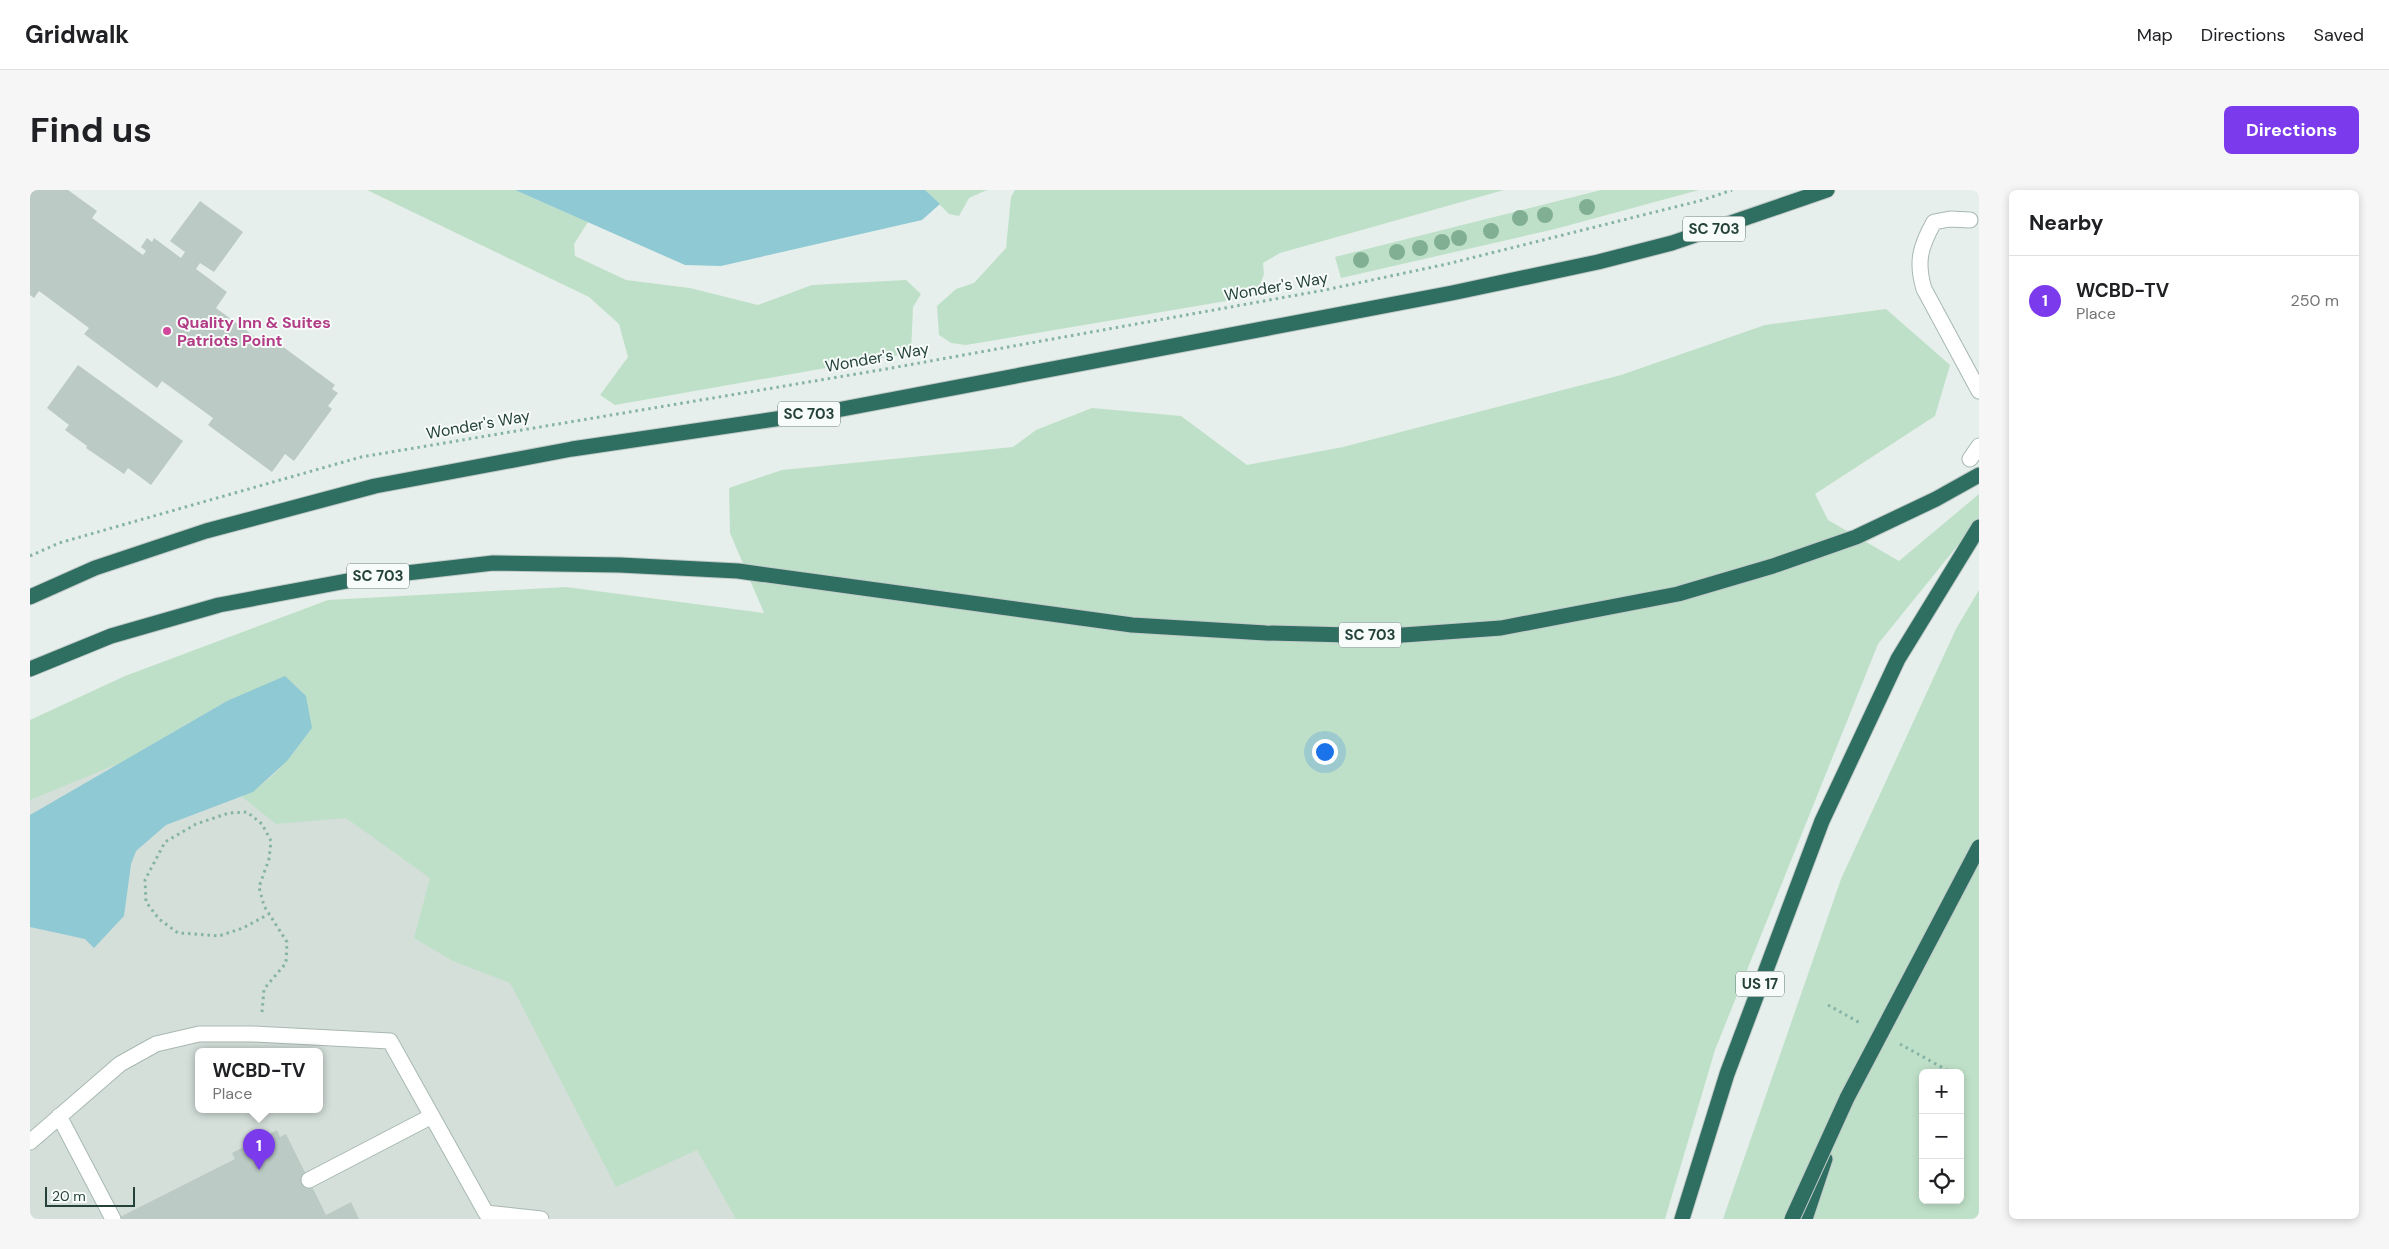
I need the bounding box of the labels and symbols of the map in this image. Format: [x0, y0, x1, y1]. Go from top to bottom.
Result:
road number: SC 703 [1683, 216, 1745, 242]
street label: Wonder's Way [1222, 267, 1330, 306]
place label: Quality Inn & Suites Patriots Point [177, 312, 331, 351]
marker: Quality Inn & Suites Patriots Point [161, 325, 173, 337]
street label: Wonder's Way [823, 338, 931, 377]
road number: SC 703 [778, 402, 840, 426]
street label: Wonder's Way [424, 405, 532, 444]
road number: SC 703 [347, 564, 409, 588]
road number: SC 703 [1339, 622, 1401, 648]
your location [1312, 739, 1338, 765]
road number: US 17 [1736, 972, 1784, 996]
pin: 1 [243, 1129, 275, 1170]
scale bar [45, 1184, 135, 1207]

